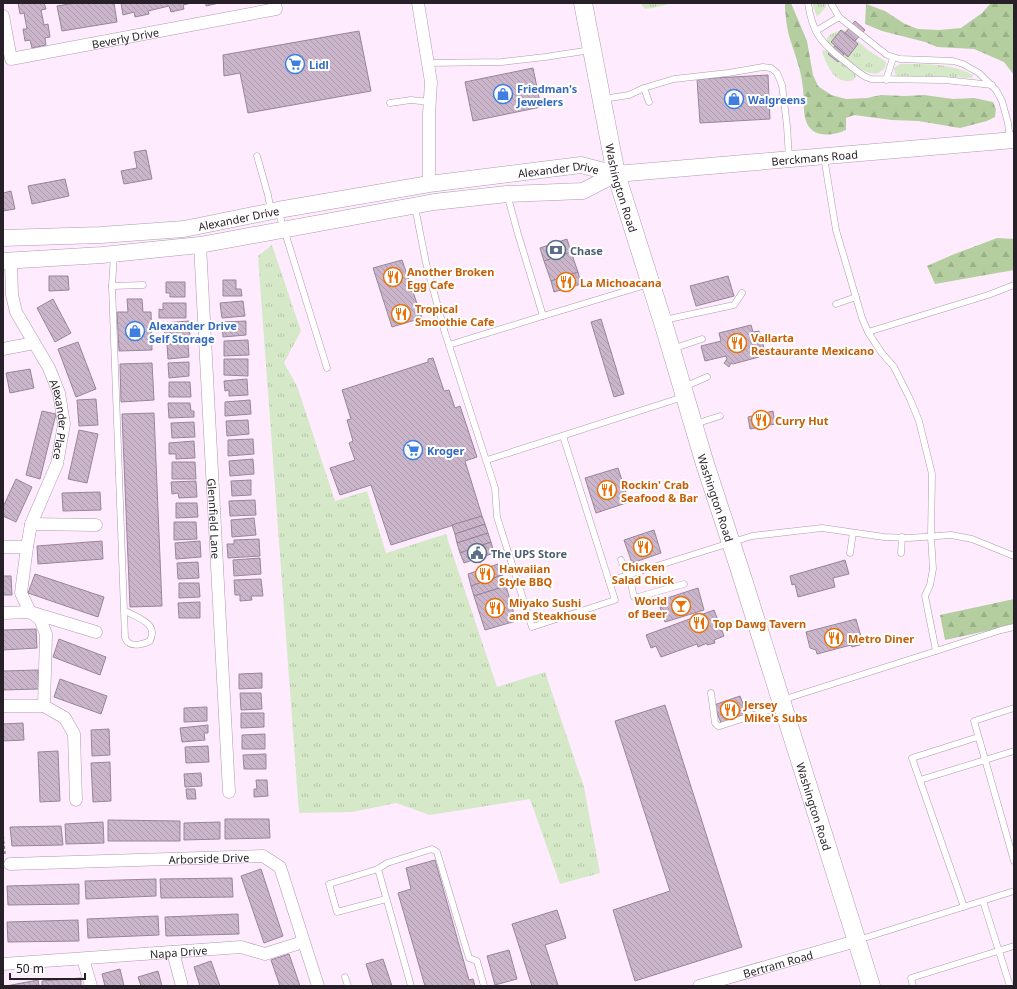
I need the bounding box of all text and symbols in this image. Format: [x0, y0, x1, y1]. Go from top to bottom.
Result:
street label: Beverly Drive [90, 24, 160, 51]
supermarket icon: Lidl [284, 53, 306, 75]
place label: Lidl [309, 57, 329, 72]
place label: Friedman's Jewelers [516, 81, 578, 109]
shop icon: Friedman's Jewelers [492, 83, 514, 105]
shop icon: Walgreens [723, 88, 745, 110]
place label: Walgreens [748, 92, 806, 107]
street label: Washington Road [603, 142, 641, 234]
street label: Berckmans Road [771, 146, 858, 168]
street label: Alexander Drive [517, 158, 601, 180]
street label: Alexander Drive [197, 202, 280, 233]
bank icon: Chase [545, 239, 567, 261]
place label: Chase [570, 243, 603, 258]
place label: Another Broken Egg Cafe [407, 264, 494, 292]
restaurant icon: Another Broken Egg Cafe [382, 266, 404, 288]
restaurant icon: La Michoacana [555, 271, 577, 293]
place label: La Michoacana [580, 275, 662, 290]
place label: Tropical Smoothie Cafe [415, 301, 495, 329]
restaurant icon: Tropical Smoothie Cafe [390, 303, 412, 325]
place label: Alexander Drive Self Storage [149, 318, 237, 346]
shop icon: Alexander Drive Self Storage [124, 320, 146, 342]
place label: Vallarta Restaurante Mexicano [751, 330, 874, 358]
restaurant icon: Vallarta Restaurante Mexicano [726, 332, 748, 354]
street label: Alexander Place [47, 377, 72, 461]
restaurant icon: Curry Hut [750, 409, 772, 431]
place label: Curry Hut [775, 413, 829, 428]
supermarket icon: Kroger [402, 439, 424, 461]
place label: Kroger [427, 443, 464, 458]
street label: Washington Road [695, 452, 738, 543]
place label: Rockin' Crab Seafood & Bar [621, 477, 698, 505]
street label: Glennfield Lane [205, 478, 224, 559]
restaurant icon: Rockin' Crab Seafood & Bar [596, 479, 618, 501]
restaurant icon: Chicken Salad Chick [632, 536, 654, 558]
public building icon: The UPS Store [466, 542, 488, 564]
place label: The UPS Store [491, 546, 567, 561]
place label: Chicken Salad Chick [612, 559, 674, 587]
place label: Hawaiian Style BBQ [499, 561, 552, 589]
restaurant icon: Hawaiian Style BBQ [474, 563, 496, 585]
place label: World of Beer [628, 593, 667, 621]
place label: Miyako Sushi and Steakhouse [509, 595, 597, 623]
bar icon: World of Beer [670, 595, 692, 617]
restaurant icon: Miyako Sushi and Steakhouse [484, 597, 506, 619]
restaurant icon: Top Dawg Tavern [688, 612, 710, 634]
place label: Top Dawg Tavern [713, 616, 806, 631]
restaurant icon: Metro Diner [823, 627, 845, 649]
place label: Metro Diner [848, 631, 914, 646]
place label: Jersey Mike's Subs [743, 697, 808, 725]
restaurant icon: Jersey Mike's Subs [719, 699, 741, 721]
street label: Washington Road [794, 761, 835, 852]
street label: Arborside Drive [168, 849, 250, 866]
street label: Napa Drive [149, 942, 208, 961]
street label: Bertram Road [741, 946, 815, 981]
scale bar [10, 955, 85, 981]
text: 50 m [16, 960, 44, 977]

